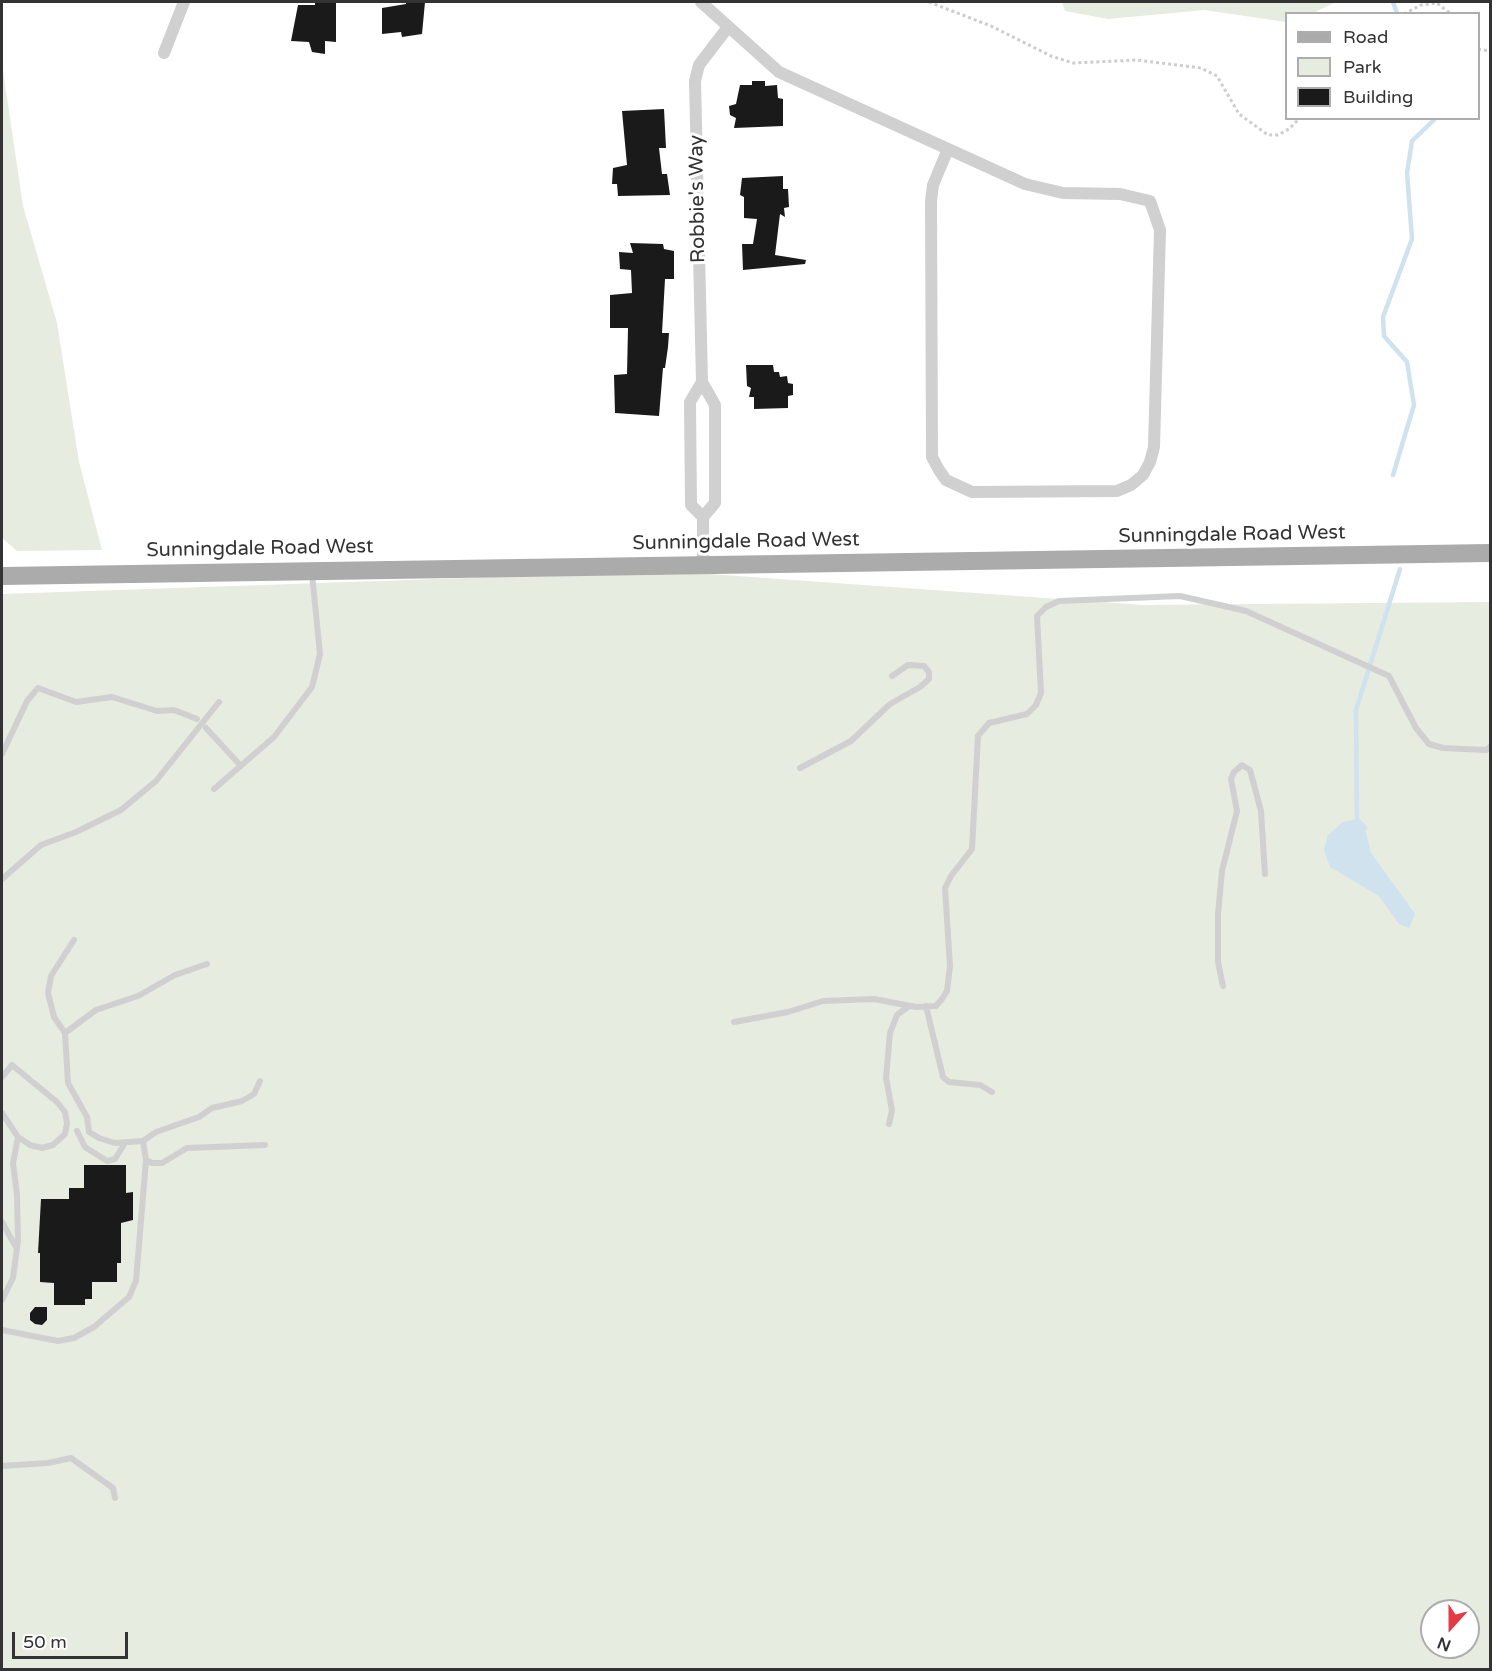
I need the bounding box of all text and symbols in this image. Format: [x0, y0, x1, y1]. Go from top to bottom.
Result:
legend [1285, 12, 1480, 120]
text: Road [1343, 26, 1388, 48]
text: Park [1343, 56, 1381, 78]
text: Building [1343, 86, 1413, 108]
street label: Robbie's Way [685, 135, 711, 263]
street label: Sunningdale Road West [1118, 521, 1346, 549]
street label: Sunningdale Road West [632, 528, 860, 556]
street label: Sunningdale Road West [146, 535, 374, 563]
north arrow [1420, 1599, 1480, 1659]
scale bar [15, 1620, 130, 1658]
text: 50 m [23, 1631, 67, 1653]
text: N [1435, 1632, 1454, 1656]

